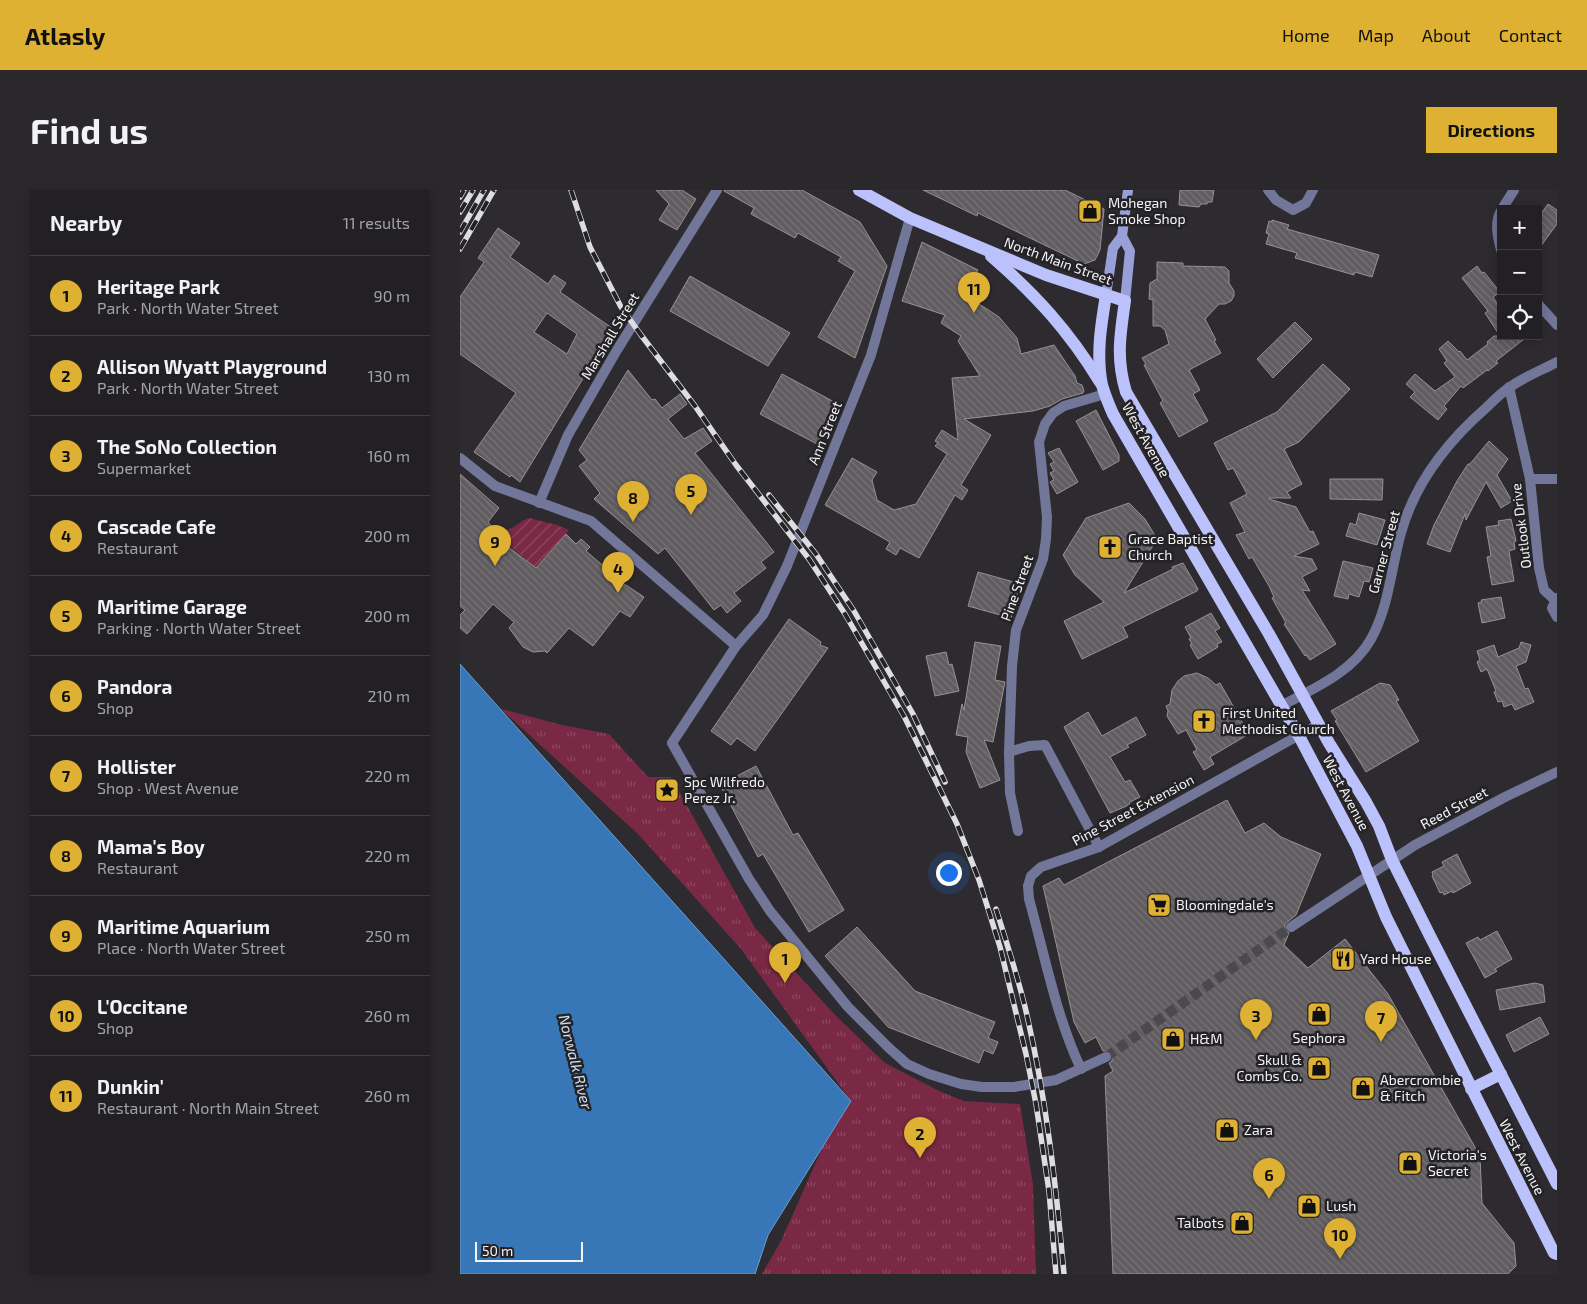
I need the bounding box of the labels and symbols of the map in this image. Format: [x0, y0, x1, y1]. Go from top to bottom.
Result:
place label: Mohegan Smoke Shop [1108, 194, 1186, 227]
shop icon: Mohegan Smoke Shop [1077, 198, 1103, 224]
street label: North Main Street [1002, 233, 1114, 288]
pin: 11 [958, 272, 990, 313]
street label: Marshall Street [577, 289, 642, 382]
street label: Ann Street [804, 399, 845, 467]
street label: West Avenue [1119, 399, 1174, 480]
pin: 5 [675, 474, 707, 515]
pin: 8 [617, 481, 649, 522]
street label: Outlook Drive [1507, 482, 1534, 570]
street label: Garner Street [1364, 509, 1403, 595]
pin: 9 [479, 525, 511, 566]
place label: Grace Baptist Church [1128, 530, 1213, 563]
church icon: Grace Baptist Church [1097, 534, 1123, 560]
pin: 4 [602, 552, 634, 593]
street label: Pine Street [997, 552, 1036, 623]
place label: First United Methodist Church [1222, 704, 1335, 737]
church icon: First United Methodist Church [1191, 708, 1217, 734]
street label: West Avenue [1320, 752, 1373, 833]
street label: Pine Street Extension [1069, 770, 1197, 849]
place label: Spc Wilfredo Perez Jr. [684, 773, 765, 806]
place icon: Spc Wilfredo Perez Jr. [654, 777, 680, 803]
street label: Reed Street [1417, 783, 1490, 832]
your location [936, 860, 962, 886]
supermarket icon: Bloomingdale's [1146, 892, 1172, 918]
place label: Bloomingdale's [1176, 896, 1274, 913]
pin: 1 [769, 942, 801, 983]
restaurant icon: Yard House [1330, 946, 1356, 972]
place label: Yard House [1360, 950, 1431, 967]
pin: 3 [1240, 999, 1272, 1040]
shop icon: Sephora [1306, 1001, 1332, 1027]
pin: 7 [1365, 1001, 1397, 1042]
water label: Norwalk River [556, 1013, 597, 1112]
shop icon: H&M [1160, 1026, 1186, 1052]
place label: Sephora [1293, 1029, 1345, 1046]
place label: H&M [1190, 1030, 1222, 1047]
place label: Skull & Combs Co. [1236, 1051, 1302, 1084]
shop icon: Skull & Combs Co. [1306, 1055, 1332, 1081]
place label: Abercrombie & Fitch [1380, 1071, 1461, 1104]
shop icon: Abercrombie & Fitch [1350, 1075, 1376, 1101]
street label: West Avenue [1496, 1116, 1549, 1197]
pin: 2 [904, 1117, 936, 1158]
shop icon: Zara [1214, 1117, 1240, 1143]
place label: Zara [1244, 1121, 1273, 1138]
place label: Victoria's Secret [1428, 1146, 1487, 1179]
shop icon: Victoria's Secret [1397, 1150, 1423, 1176]
pin: 6 [1253, 1158, 1285, 1199]
shop icon: Lush [1296, 1193, 1322, 1219]
place label: Lush [1326, 1197, 1356, 1214]
shop icon: Talbots [1229, 1210, 1255, 1236]
place label: Talbots [1177, 1214, 1224, 1231]
pin: 10 [1324, 1218, 1356, 1259]
scale bar [475, 1239, 582, 1262]

